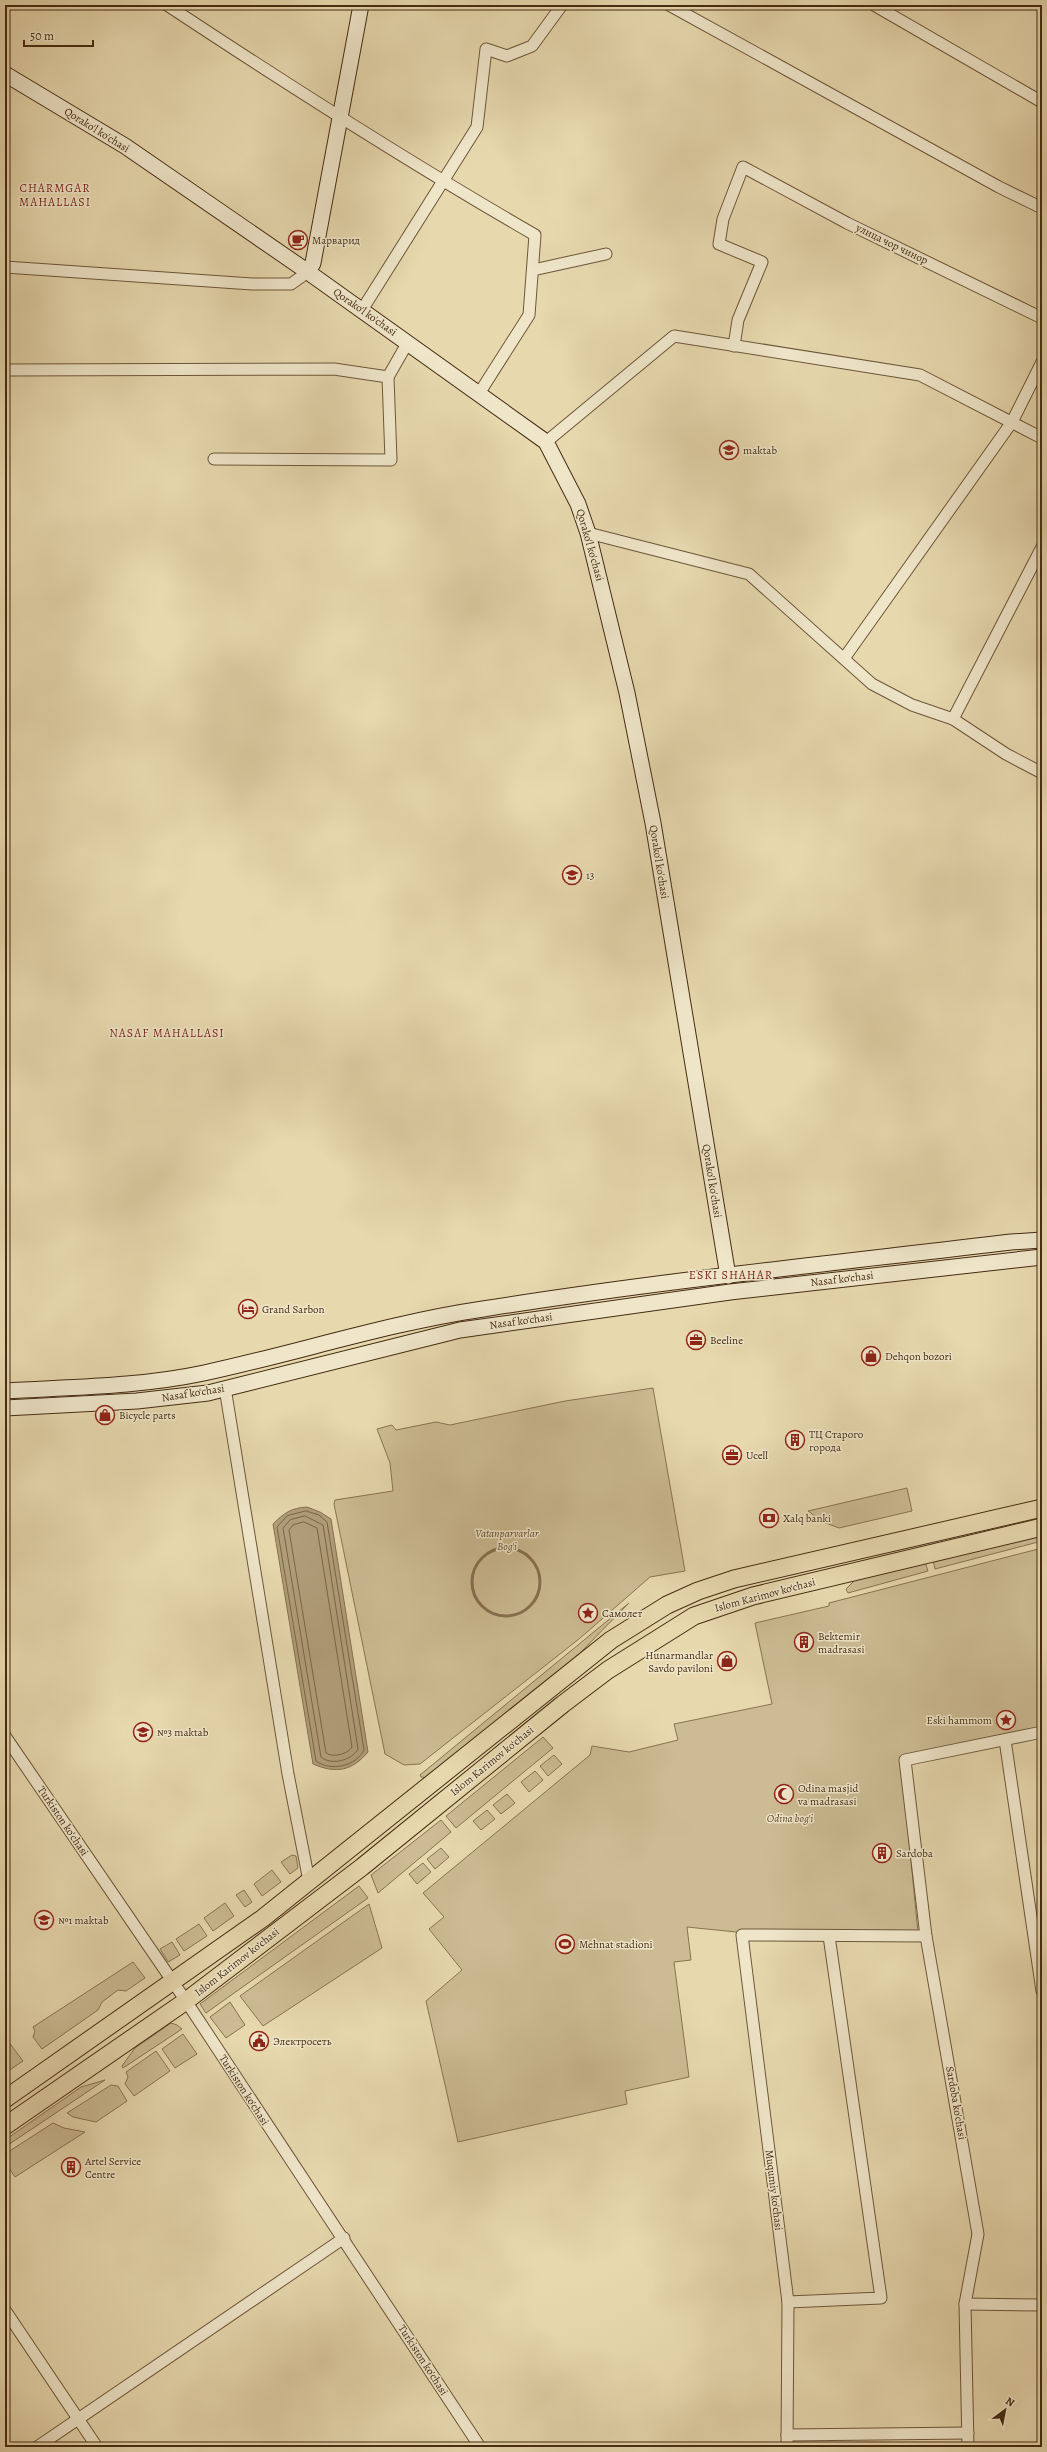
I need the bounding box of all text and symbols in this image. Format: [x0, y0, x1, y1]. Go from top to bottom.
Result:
scale bar [24, 22, 93, 48]
text: 50 m [30, 28, 54, 44]
street label: Qorako'l ko'chasi [61, 104, 133, 156]
district label: CHARMGAR MAHALLASI [19, 180, 91, 210]
street label: улица чор чинор [853, 220, 931, 268]
cafe icon: Марварид [287, 229, 309, 251]
place label: Марварид [312, 233, 361, 248]
street label: Qorako'l ko'chasi [330, 285, 400, 339]
school or university icon: maktab [718, 439, 740, 461]
place label: maktab [743, 443, 778, 458]
street label: Qorako'l ko'chasi [573, 507, 607, 583]
street label: Qorako'l ko'chasi [646, 824, 672, 900]
school or university icon: 13 [561, 864, 583, 886]
place label: 13 [586, 868, 594, 883]
district label: NASAF MAHALLASI [109, 1025, 225, 1041]
street label: Qorako'l ko'chasi [699, 1143, 725, 1219]
district label: ESKI SHAHAR [689, 1267, 773, 1283]
street label: Nasaf ko‘chasi [810, 1268, 874, 1290]
hotel icon: Grand Sarbon [237, 1298, 259, 1320]
place label: Grand Sarbon [262, 1302, 325, 1317]
street label: Nasaf ko‘chasi [489, 1309, 553, 1333]
office icon: Beeline [685, 1329, 707, 1351]
place label: Beeline [710, 1333, 743, 1348]
shop icon: Dehqon bozori [860, 1345, 882, 1367]
place label: Dehqon bozori [885, 1349, 952, 1364]
street label: Nasaf ko‘chasi [161, 1381, 225, 1405]
shop icon: Bicycle parts [94, 1404, 116, 1426]
place label: Bicycle parts [119, 1408, 176, 1423]
place label: ТЦ Старого города [809, 1427, 864, 1455]
building icon: ТЦ Старого города [784, 1429, 806, 1451]
office icon: Ucell [721, 1444, 743, 1466]
place label: Ucell [746, 1448, 768, 1463]
bank icon: Xalq banki [758, 1507, 780, 1529]
place label: Xalq banki [783, 1511, 831, 1526]
park label: Vatanparvarlar Bog'i [475, 1526, 540, 1554]
street label: Islom Karimov ko‘chasi [713, 1574, 817, 1616]
place icon: Самолет [577, 1602, 599, 1624]
place label: Самолет [602, 1606, 642, 1621]
place label: Bektemir madrasasi [818, 1629, 865, 1657]
building icon: Bektemir madrasasi [793, 1631, 815, 1653]
place label: Hunarmandlar Savdo paviloni [645, 1648, 713, 1676]
shop icon: Hunarmandlar Savdo paviloni [716, 1650, 738, 1672]
place icon: Eski hammom [995, 1709, 1017, 1731]
place label: Eski hammom [926, 1713, 992, 1728]
school or university icon: №3 maktab [132, 1721, 154, 1743]
street label: Islom Karimov ko‘chasi [447, 1723, 537, 1799]
place label: №3 maktab [157, 1725, 209, 1740]
place label: Odina masjid va madrasasi [797, 1781, 859, 1809]
street label: Turkiston ko'chasi [34, 1783, 92, 1859]
mosque icon: Odina masjid va madrasasi [773, 1783, 795, 1805]
park label: Odina bog'i [767, 1811, 813, 1826]
building icon: Sardoba [871, 1842, 893, 1864]
place label: Sardoba [896, 1846, 934, 1861]
school or university icon: №1 maktab [33, 1909, 55, 1931]
place label: №1 maktab [58, 1913, 109, 1928]
street label: Islom Karimov ko‘chasi [192, 1924, 282, 2000]
sports icon: Mehnat stadioni [554, 1933, 576, 1955]
place label: Mehnat stadioni [579, 1937, 653, 1952]
public building icon: Электросеть [248, 2030, 270, 2052]
place label: Электросеть [273, 2034, 332, 2049]
street label: Turkiston ko'chasi [216, 2052, 272, 2128]
street label: Sardoba ko'chasi [942, 2065, 970, 2141]
street label: Muqumiy ko'chasi [762, 2149, 786, 2231]
place label: Artel Service Centre [84, 2154, 141, 2182]
building icon: Artel Service Centre [60, 2156, 82, 2178]
street label: Turkiston ko'chasi [395, 2322, 451, 2398]
north arrow [985, 2390, 1025, 2430]
text: N [1003, 2393, 1017, 2410]

